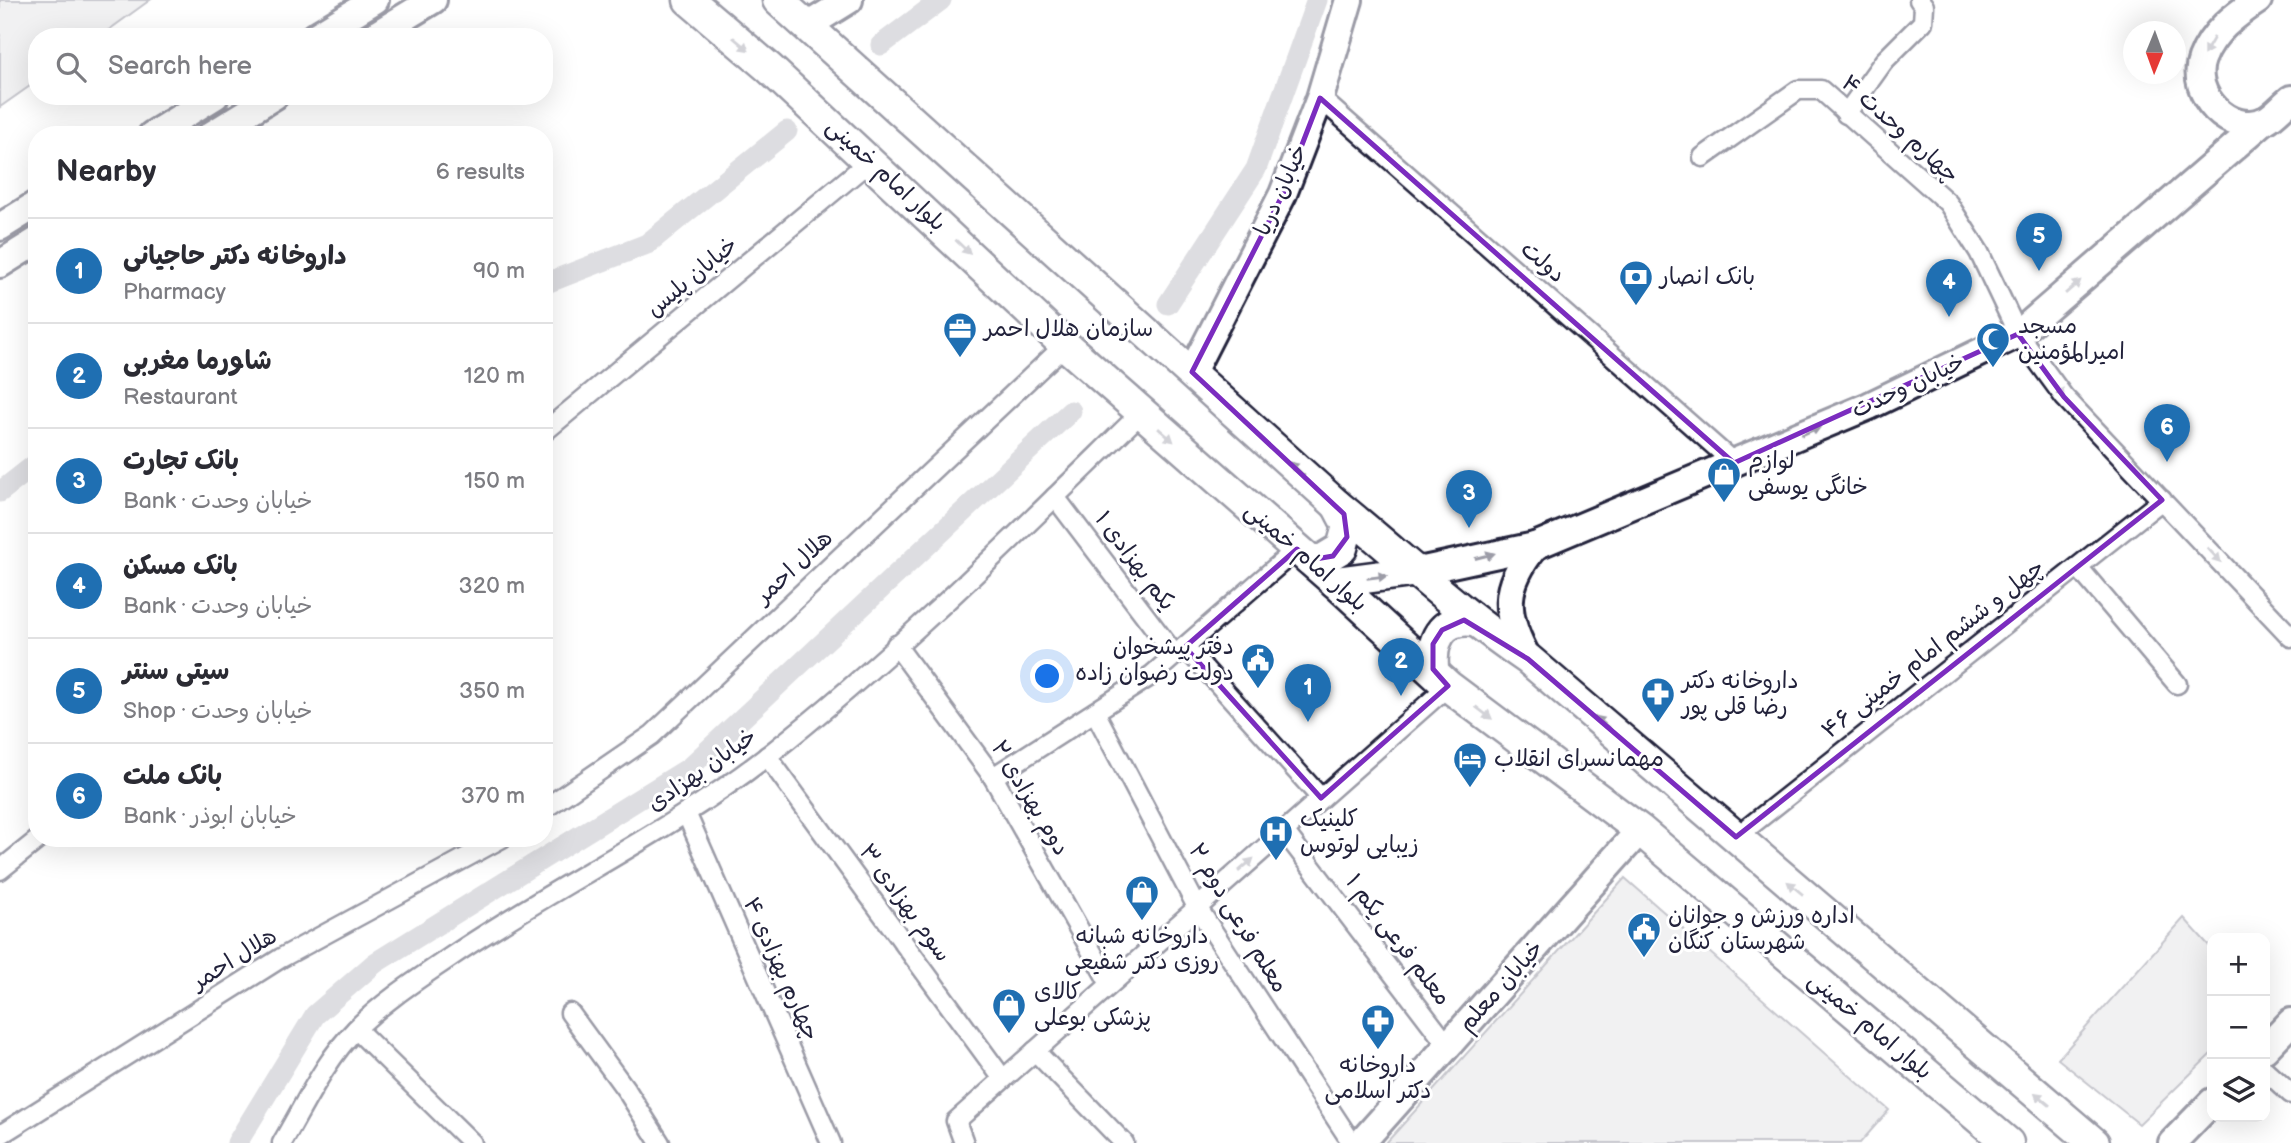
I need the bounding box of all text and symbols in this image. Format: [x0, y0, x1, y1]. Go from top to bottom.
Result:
north arrow [2123, 21, 2186, 84]
search box [28, 28, 553, 105]
one-way arrow [732, 36, 750, 52]
one-way arrow [2203, 37, 2215, 56]
icon: search [52, 48, 90, 86]
text: Search here [108, 51, 252, 82]
street label: چهارم وحدت ۴ [1833, 69, 1965, 191]
street label: بلوار امام خمینی [818, 112, 952, 240]
street label: خیابان دریا [1248, 140, 1314, 240]
text: Nearby [56, 154, 156, 190]
text: 6 results [436, 158, 525, 186]
pin: 5 [2016, 213, 2062, 271]
street label: خیابان پلیس [641, 231, 743, 323]
street label: دولت [1515, 235, 1571, 289]
one-way arrow [954, 239, 971, 255]
text: داروخانه دکتر حاجیانی [123, 241, 347, 272]
text: 1 [74, 257, 84, 285]
text: 90 m [473, 257, 525, 285]
bank icon: بانک انصار [1617, 258, 1655, 307]
pin: 4 [1926, 259, 1972, 317]
place label: بانک انصار [1658, 263, 1755, 291]
text: Pharmacy [123, 278, 226, 306]
one-way arrow [2064, 279, 2081, 295]
office icon: سازمان هلال احمر [941, 310, 979, 359]
place label: مسجد امیرالمؤمنین [2018, 312, 2125, 366]
place label: سازمان هلال احمر [982, 315, 1153, 343]
mosque icon: مسجد امیرالمؤمنین [1974, 320, 2012, 369]
text: شاورما مغربی [123, 346, 272, 377]
street label: خیابان وحدت [1847, 348, 1969, 424]
text: 2 [72, 362, 86, 390]
text: 120 m [464, 362, 525, 390]
one-way arrow [2051, 380, 2065, 398]
text: Restaurant [123, 383, 237, 411]
pin: 6 [2144, 404, 2190, 462]
one-way arrow [1801, 425, 1822, 436]
one-way arrow [1157, 427, 1175, 443]
text: بانک تجارت [123, 446, 239, 477]
place label: لوازم خانگی یوسفی [1748, 447, 1868, 501]
shop icon: لوازم خانگی یوسفی [1705, 455, 1743, 504]
one-way arrow [1289, 461, 1306, 477]
text: 3 [72, 467, 86, 495]
text: 150 m [464, 467, 525, 495]
pin: 3 [1446, 470, 1492, 528]
text: Bank · خیابان وحدت [123, 487, 312, 515]
street label: بلوار امام خمینی [1237, 496, 1373, 620]
street label: یکم بهزادی ۱ [1086, 506, 1181, 618]
street label: هلال احمر [748, 524, 839, 611]
one-way arrow [2205, 546, 2221, 563]
one-way arrow [1474, 550, 1496, 561]
text: بانک مسکن [123, 551, 238, 582]
street label: چهل و ششم امام خمینی ۴۶ [1816, 553, 2052, 747]
text: 4 [72, 572, 86, 600]
text: 320 m [459, 572, 525, 600]
one-way arrow [1366, 572, 1388, 583]
text: Bank · خیابان وحدت [123, 592, 312, 620]
place label: دفتر پیشخوان دولت رضوان زاده [1075, 633, 1234, 687]
pin: 2 [1378, 638, 1424, 696]
public building icon: دفتر پیشخوان دولت رضوان زاده [1239, 641, 1277, 690]
text: سیتی سنتر [123, 656, 229, 687]
your location [1030, 659, 1064, 693]
pin: 1 [1285, 664, 1331, 722]
place label: داروخانه دکتر رضا قلی پور [1680, 667, 1799, 721]
pharmacy icon: داروخانه دکتر رضا قلی پور [1639, 675, 1677, 724]
text: 5 [72, 677, 86, 705]
text: 350 m [459, 677, 525, 705]
text: Shop · خیابان وحدت [123, 697, 312, 725]
one-way arrow [1475, 706, 1493, 721]
one-way arrow [1595, 716, 1612, 731]
street label: خیابان بهزادی [642, 722, 762, 818]
street label: دوم بهزادی ۲ [982, 735, 1075, 862]
hotel icon: مهمانسرای انقلاب [1451, 740, 1489, 789]
place label: مهمانسرای انقلاب [1494, 745, 1664, 773]
text: بانک ملت [123, 761, 222, 792]
text: 6 [72, 782, 86, 810]
text: 370 m [461, 782, 525, 810]
text: Bank · خیابان ابوذر [123, 802, 297, 830]
place label: کلینیک زیبایی لوتوس [1300, 805, 1419, 859]
hospital icon: کلینیک زیبایی لوتوس [1257, 813, 1295, 862]
street label: معلم فرعی دوم ۲ [1180, 838, 1294, 999]
street label: سوم بهزادی ۳ [851, 839, 957, 968]
one-way arrow [1237, 858, 1254, 873]
street label: معلم فرعی یکم ۱ [1337, 869, 1457, 1013]
shop icon: داروخانه شبانه روزی دکتر شفیعی [1123, 873, 1161, 922]
one-way arrow [1786, 881, 1803, 896]
street label: چهارم بهزادی ۴ [734, 893, 825, 1046]
place label: اداره ورزش و جوانان شهرستان کنگان [1668, 902, 1855, 956]
public building icon: اداره ورزش و جوانان شهرستان کنگان [1625, 910, 1663, 959]
street label: هلال احمر [184, 922, 282, 997]
place label: داروخانه شبانه روزی دکتر شفیعی [1065, 922, 1219, 976]
map controls [2207, 933, 2270, 1122]
button: + [2207, 933, 2270, 996]
street label: خیابان معلم [1453, 934, 1552, 1040]
street label: بلوار امام خمینی [1800, 966, 1938, 1088]
place label: کالای پزشکی بوعلی [1034, 978, 1151, 1032]
shop icon: کالای پزشکی بوعلی [990, 986, 1028, 1035]
button: − [2207, 996, 2270, 1059]
pharmacy icon: داروخانه دکتر اسلامی [1359, 1002, 1397, 1051]
place label: داروخانه دکتر اسلامی [1325, 1051, 1431, 1105]
button: layers [2207, 1059, 2270, 1122]
one-way arrow [2034, 1092, 2051, 1107]

